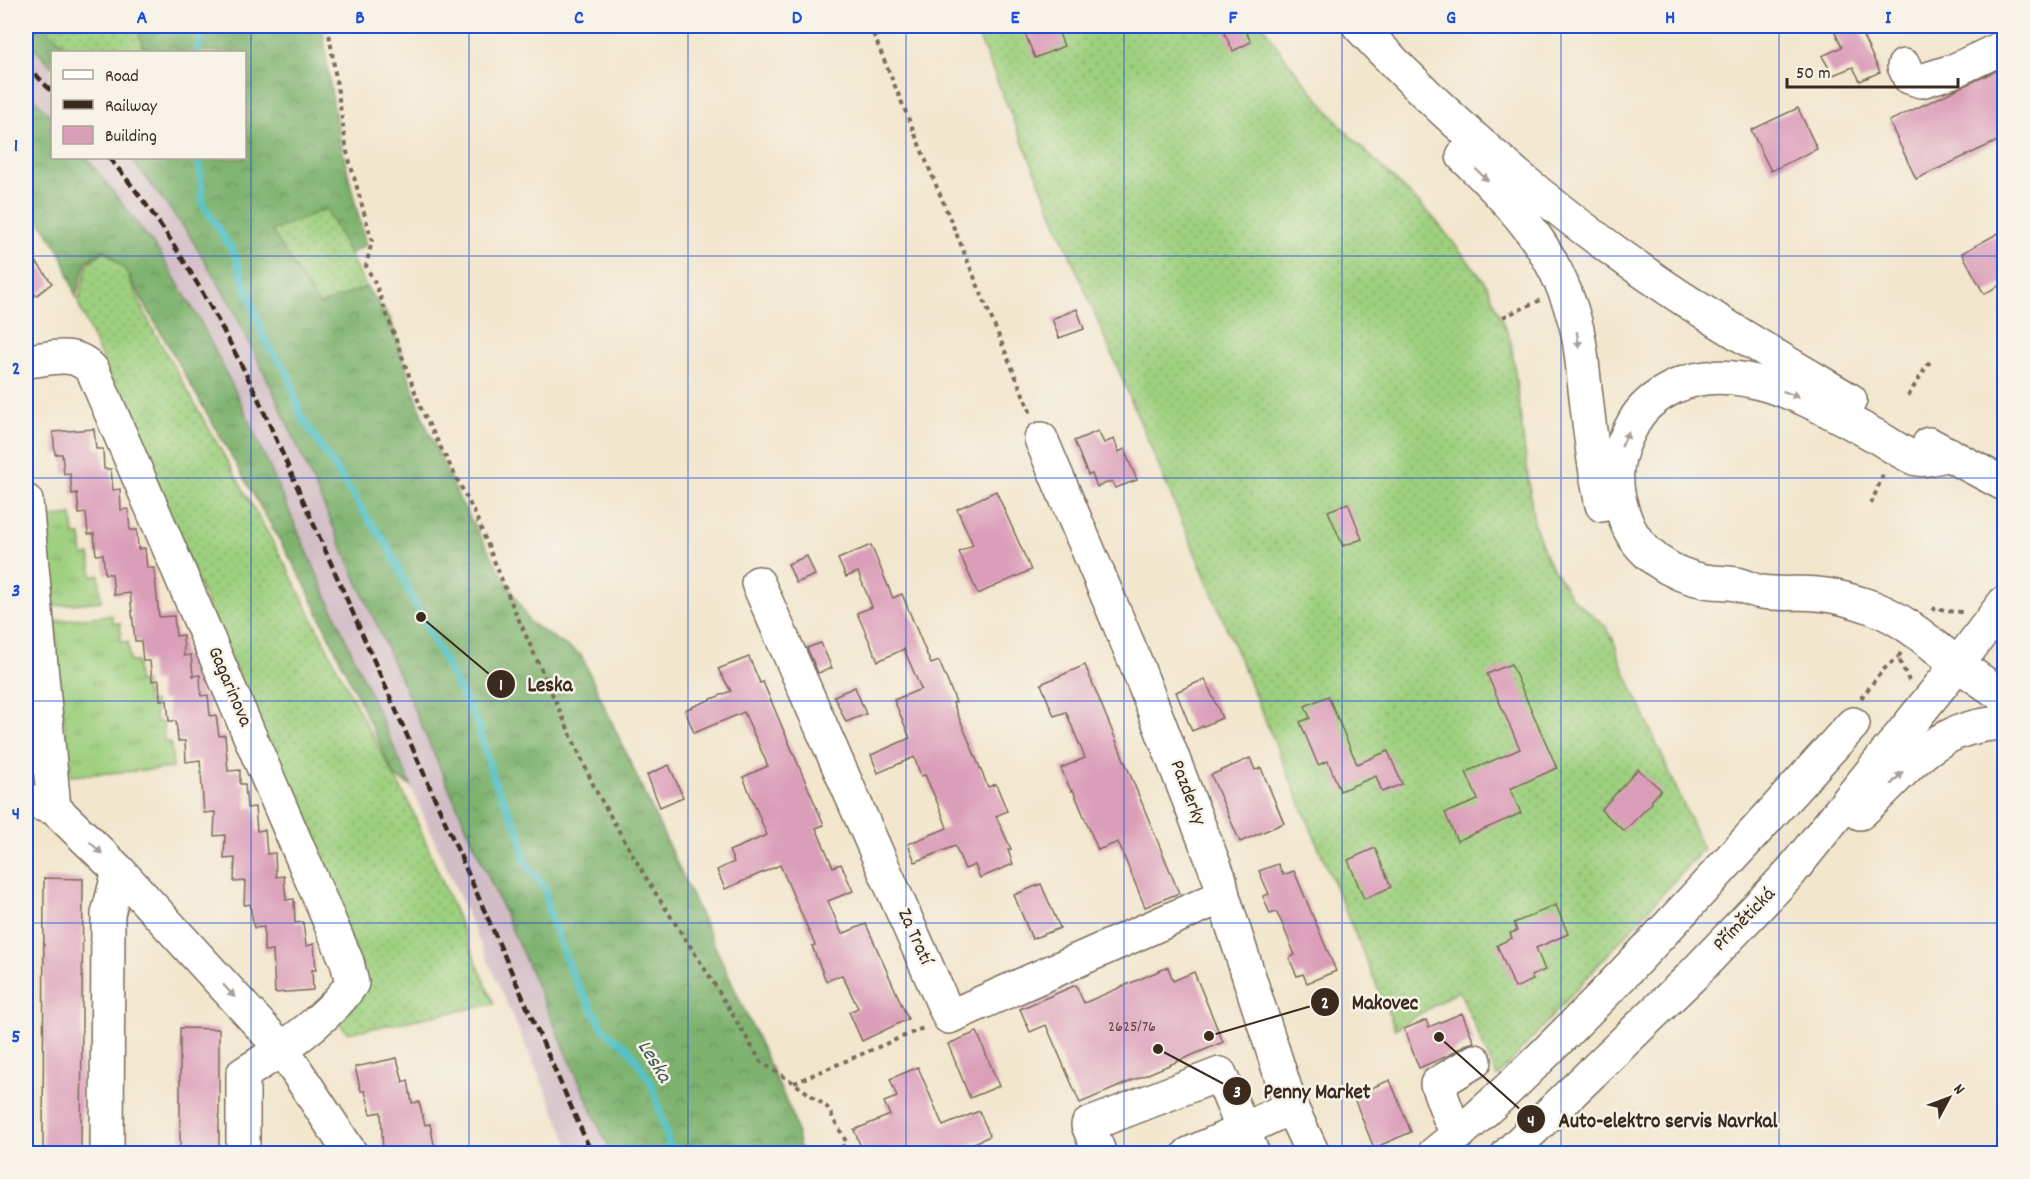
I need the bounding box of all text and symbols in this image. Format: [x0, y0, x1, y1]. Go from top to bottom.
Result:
text: A [137, 5, 148, 33]
text: B [355, 5, 365, 33]
text: C [574, 5, 584, 33]
text: D [792, 5, 803, 33]
text: E [1010, 5, 1020, 33]
text: F [1229, 5, 1239, 33]
text: G [1446, 5, 1456, 33]
text: H [1665, 5, 1675, 33]
text: I [1885, 5, 1892, 33]
legend [51, 51, 246, 159]
scale bar [1787, 51, 1958, 89]
text: 50 m [1796, 62, 1831, 87]
text: Road [105, 65, 139, 90]
text: Railway [105, 95, 158, 120]
text: Building [105, 125, 157, 150]
text: 1 [14, 133, 18, 161]
one-way arrow [1475, 167, 1489, 181]
one-way arrow [1574, 331, 1583, 350]
text: 2 [12, 356, 20, 384]
one-way arrow [1783, 390, 1801, 400]
one-way arrow [1620, 430, 1630, 448]
text: 3 [12, 578, 20, 606]
street label: Gagarinova [200, 643, 259, 732]
callout: Leska [486, 665, 585, 704]
text: Leska [527, 672, 574, 702]
text: 1 [499, 674, 503, 699]
street label: Pazderky [1162, 756, 1213, 831]
one-way arrow [1889, 772, 1903, 786]
text: 4 [12, 801, 20, 829]
one-way arrow [88, 841, 102, 855]
street label: Přímětická [1707, 882, 1783, 958]
street label: Za Tratí [889, 905, 939, 971]
callout: Makovec [1310, 982, 1431, 1021]
one-way arrow [222, 983, 235, 998]
text: Makovec [1352, 990, 1419, 1020]
text: 2 [1321, 992, 1329, 1017]
house number: 2625/76 [1108, 1016, 1156, 1039]
text: 5 [11, 1024, 21, 1052]
water label: Leska [628, 1035, 678, 1090]
north arrow [1919, 1068, 1979, 1128]
callout: Penny Market [1222, 1071, 1383, 1110]
text: Penny Market [1263, 1079, 1371, 1109]
text: N [1947, 1079, 1970, 1100]
text: 3 [1233, 1081, 1241, 1106]
callout: Auto-elektro servis Navrkal [1516, 1100, 1789, 1139]
text: Auto-elektro servis Navrkal [1559, 1108, 1778, 1138]
text: 4 [1527, 1110, 1535, 1135]

